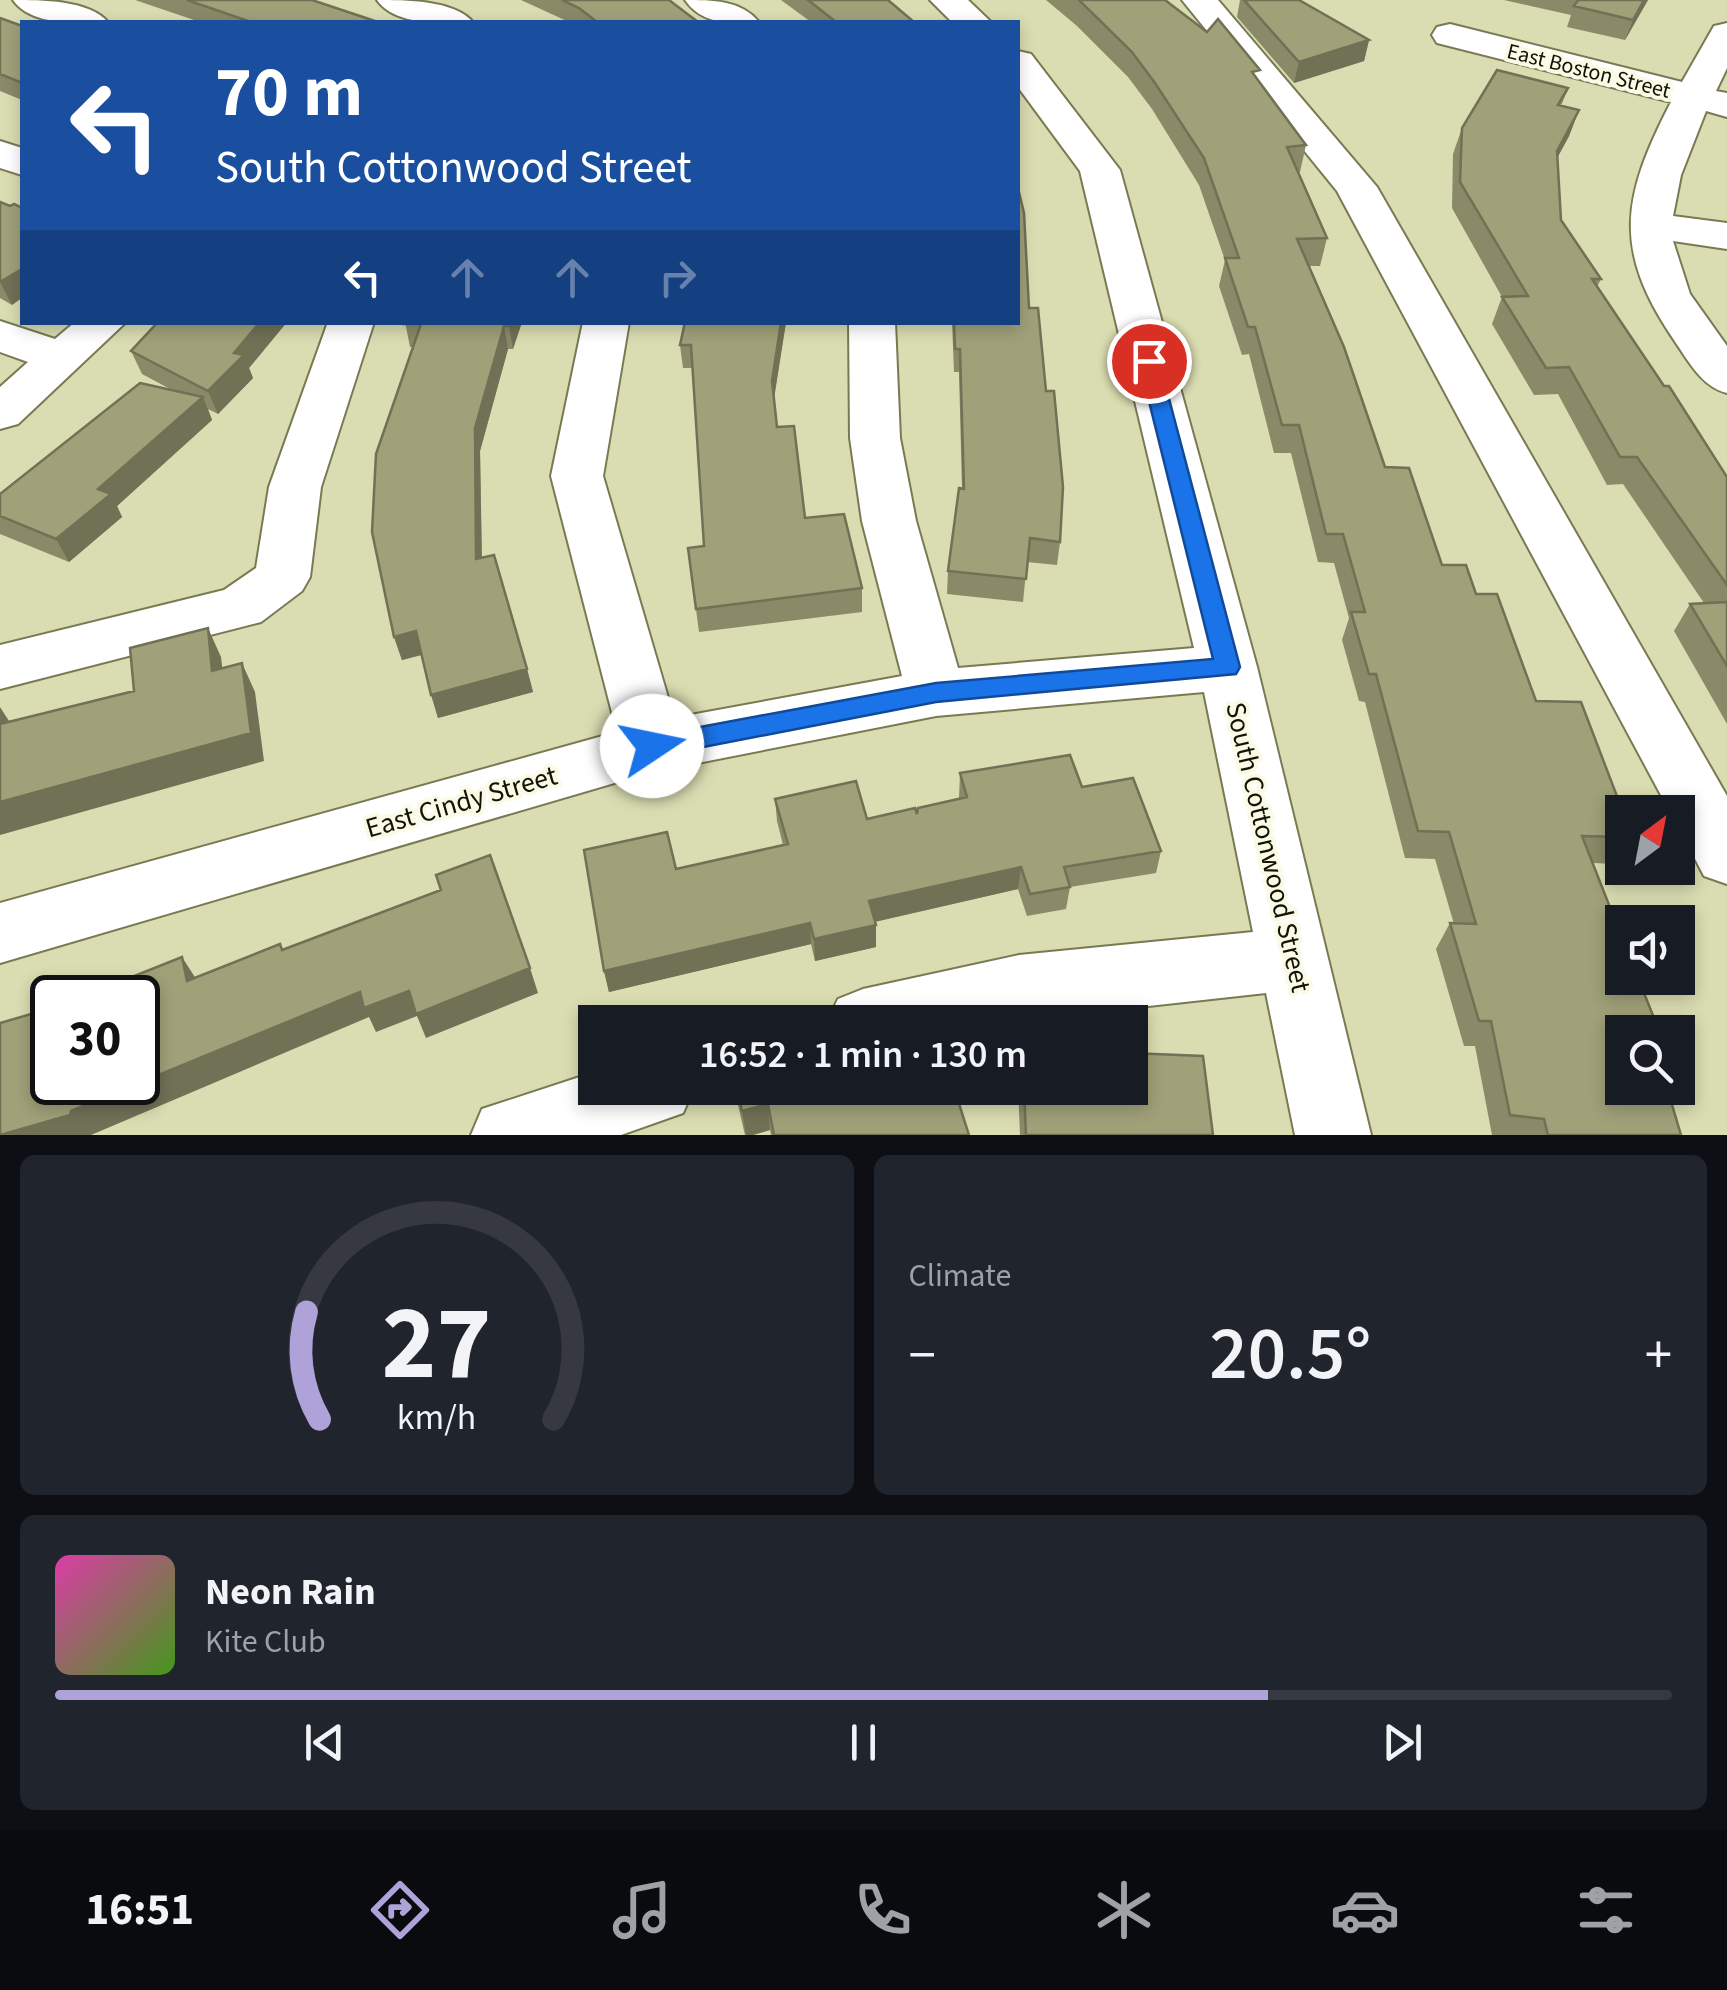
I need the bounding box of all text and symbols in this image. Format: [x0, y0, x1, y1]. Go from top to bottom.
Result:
street label: East Boston Street [1504, 35, 1674, 107]
text: 70 m [215, 43, 363, 143]
icon: left [50, 60, 180, 190]
text: South Cottonwood Street [215, 136, 692, 200]
icon: left [335, 250, 390, 305]
icon: ahead [440, 250, 495, 305]
icon: ahead [545, 250, 600, 305]
icon: right [650, 250, 705, 305]
pin [1107, 319, 1192, 404]
icon: arrive [1122, 334, 1177, 389]
position arrow [600, 694, 704, 798]
street label: South Cottonwood Street [1215, 698, 1321, 997]
street label: East Cindy Street [361, 755, 562, 848]
north arrow [1605, 795, 1695, 885]
map controls [1605, 795, 1695, 1105]
button: sound [1605, 905, 1695, 995]
speed limit sign: 30 [30, 975, 160, 1105]
button: search [1605, 1015, 1695, 1105]
text: 16:52 · 1 min · 130 m [699, 1028, 1027, 1082]
text: Climate [909, 1253, 1011, 1299]
text: 27 [382, 1271, 492, 1419]
text: 20.5° [1209, 1301, 1371, 1408]
text: − [909, 1317, 936, 1395]
text: + [1645, 1317, 1672, 1395]
text: km/h [397, 1392, 476, 1443]
text: Neon Rain [205, 1565, 376, 1619]
text: Kite Club [205, 1619, 326, 1665]
icon: previous [297, 1715, 352, 1770]
icon: pause [836, 1715, 891, 1770]
icon: next [1375, 1715, 1430, 1770]
icon: directions [365, 1875, 435, 1945]
icon: music [607, 1875, 677, 1945]
icon: phone [848, 1875, 918, 1945]
icon: climate [1089, 1875, 1159, 1945]
icon: car [1330, 1875, 1400, 1945]
icon: filters [1571, 1875, 1641, 1945]
text: 16:51 [86, 1878, 194, 1942]

